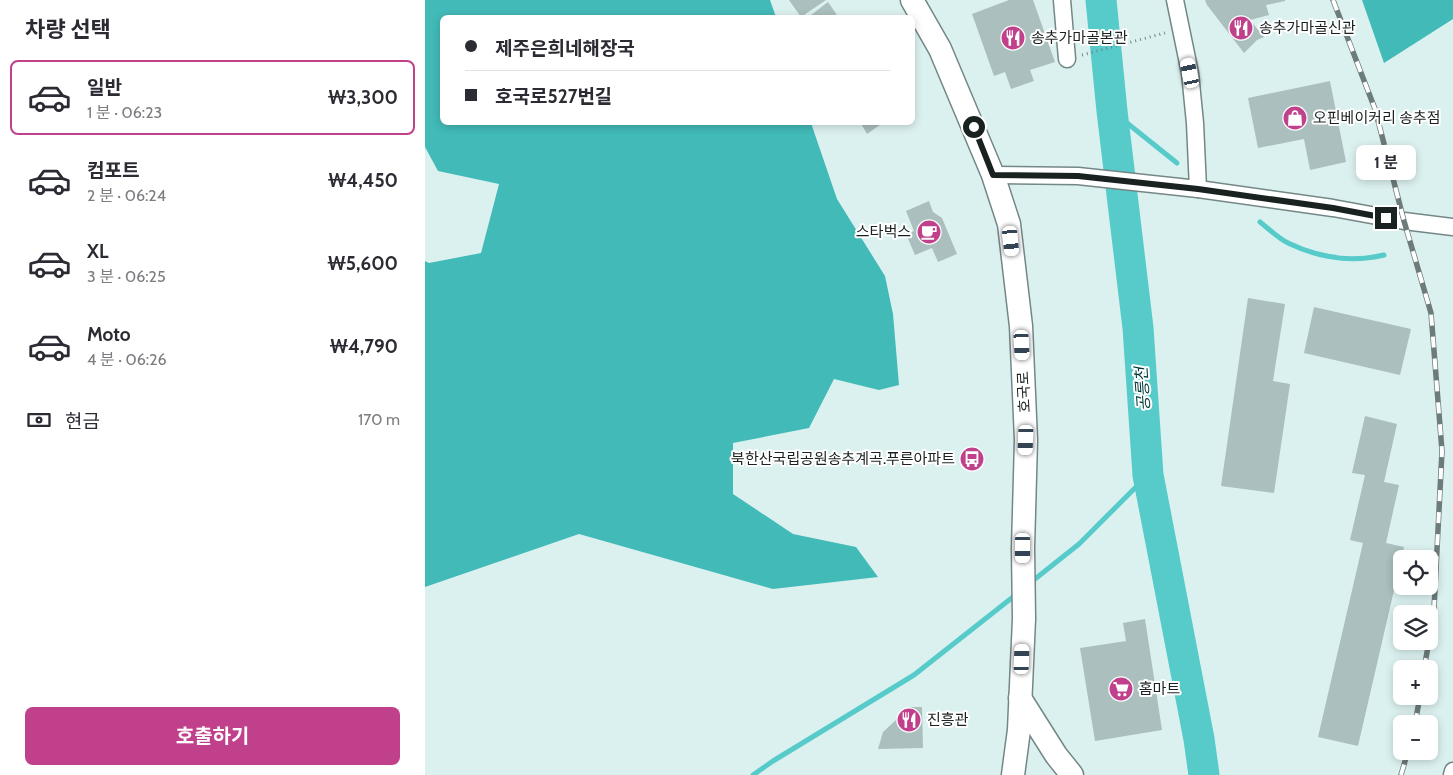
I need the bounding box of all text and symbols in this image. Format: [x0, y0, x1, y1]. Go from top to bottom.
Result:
restaurant icon: 송추가마골신관 [1228, 15, 1254, 41]
text: 차량 선택 [25, 16, 111, 43]
place label: 송추가마골신관 [1259, 19, 1356, 37]
restaurant icon: 송추가마골본관 [1000, 25, 1026, 51]
place label: 송추가마골본관 [1031, 29, 1128, 47]
text: 제주은희네해장국 [495, 37, 635, 60]
car [1179, 57, 1200, 89]
icon: car [27, 75, 72, 120]
text: 일반 [87, 76, 122, 99]
text: 호국로527번길 [495, 85, 612, 108]
text: ₩3,300 [328, 86, 398, 109]
text: 1 분 · 06:23 [87, 103, 162, 122]
shop icon: 오핀베이커리 송추점 [1282, 105, 1308, 131]
place label: 오핀베이커리 송추점 [1313, 109, 1441, 127]
route start [963, 116, 985, 138]
callout: 1 분 [1356, 146, 1416, 180]
text: 1 분 [1374, 153, 1398, 172]
icon: car [27, 158, 72, 203]
text: 컴포트 [87, 159, 139, 182]
text: ₩4,450 [328, 169, 398, 192]
text: 2 분 · 06:24 [87, 186, 166, 205]
route end [1375, 207, 1397, 229]
cafe icon: 스타벅스 [916, 219, 942, 245]
place label: 스타벅스 [856, 223, 911, 241]
car [1001, 225, 1020, 257]
text: XL [87, 240, 108, 263]
icon: car [27, 241, 72, 286]
text: ₩5,600 [328, 252, 398, 275]
text: 3 분 · 06:25 [87, 267, 166, 286]
text: Moto [87, 323, 131, 346]
icon: car [27, 324, 72, 369]
car [1013, 330, 1030, 360]
text: ₩4,790 [330, 335, 398, 358]
text: 4 분 · 06:26 [87, 350, 167, 369]
water label: 공릉천 [1131, 364, 1154, 412]
street label: 호국로 [1014, 371, 1034, 413]
icon: cash [25, 406, 53, 434]
text: 현금 [65, 410, 100, 433]
text: 170 m [358, 410, 400, 429]
car [1017, 425, 1034, 455]
bus stop icon: 북한산국립공원송추계곡.푸른아파트 [959, 446, 985, 472]
place label: 북한산국립공원송추계곡.푸른아파트 [731, 450, 955, 468]
car [1015, 533, 1030, 563]
map controls [1393, 550, 1438, 760]
button: locate [1393, 550, 1438, 595]
button: layers [1393, 605, 1438, 650]
car [1013, 644, 1030, 674]
button: + [1393, 660, 1438, 705]
supermarket icon: 홈마트 [1108, 676, 1134, 702]
place label: 홈마트 [1139, 680, 1181, 698]
button: 호출하기 [25, 707, 400, 765]
restaurant icon: 진흥관 [896, 707, 922, 733]
place label: 진흥관 [927, 711, 969, 729]
button: − [1393, 715, 1438, 760]

